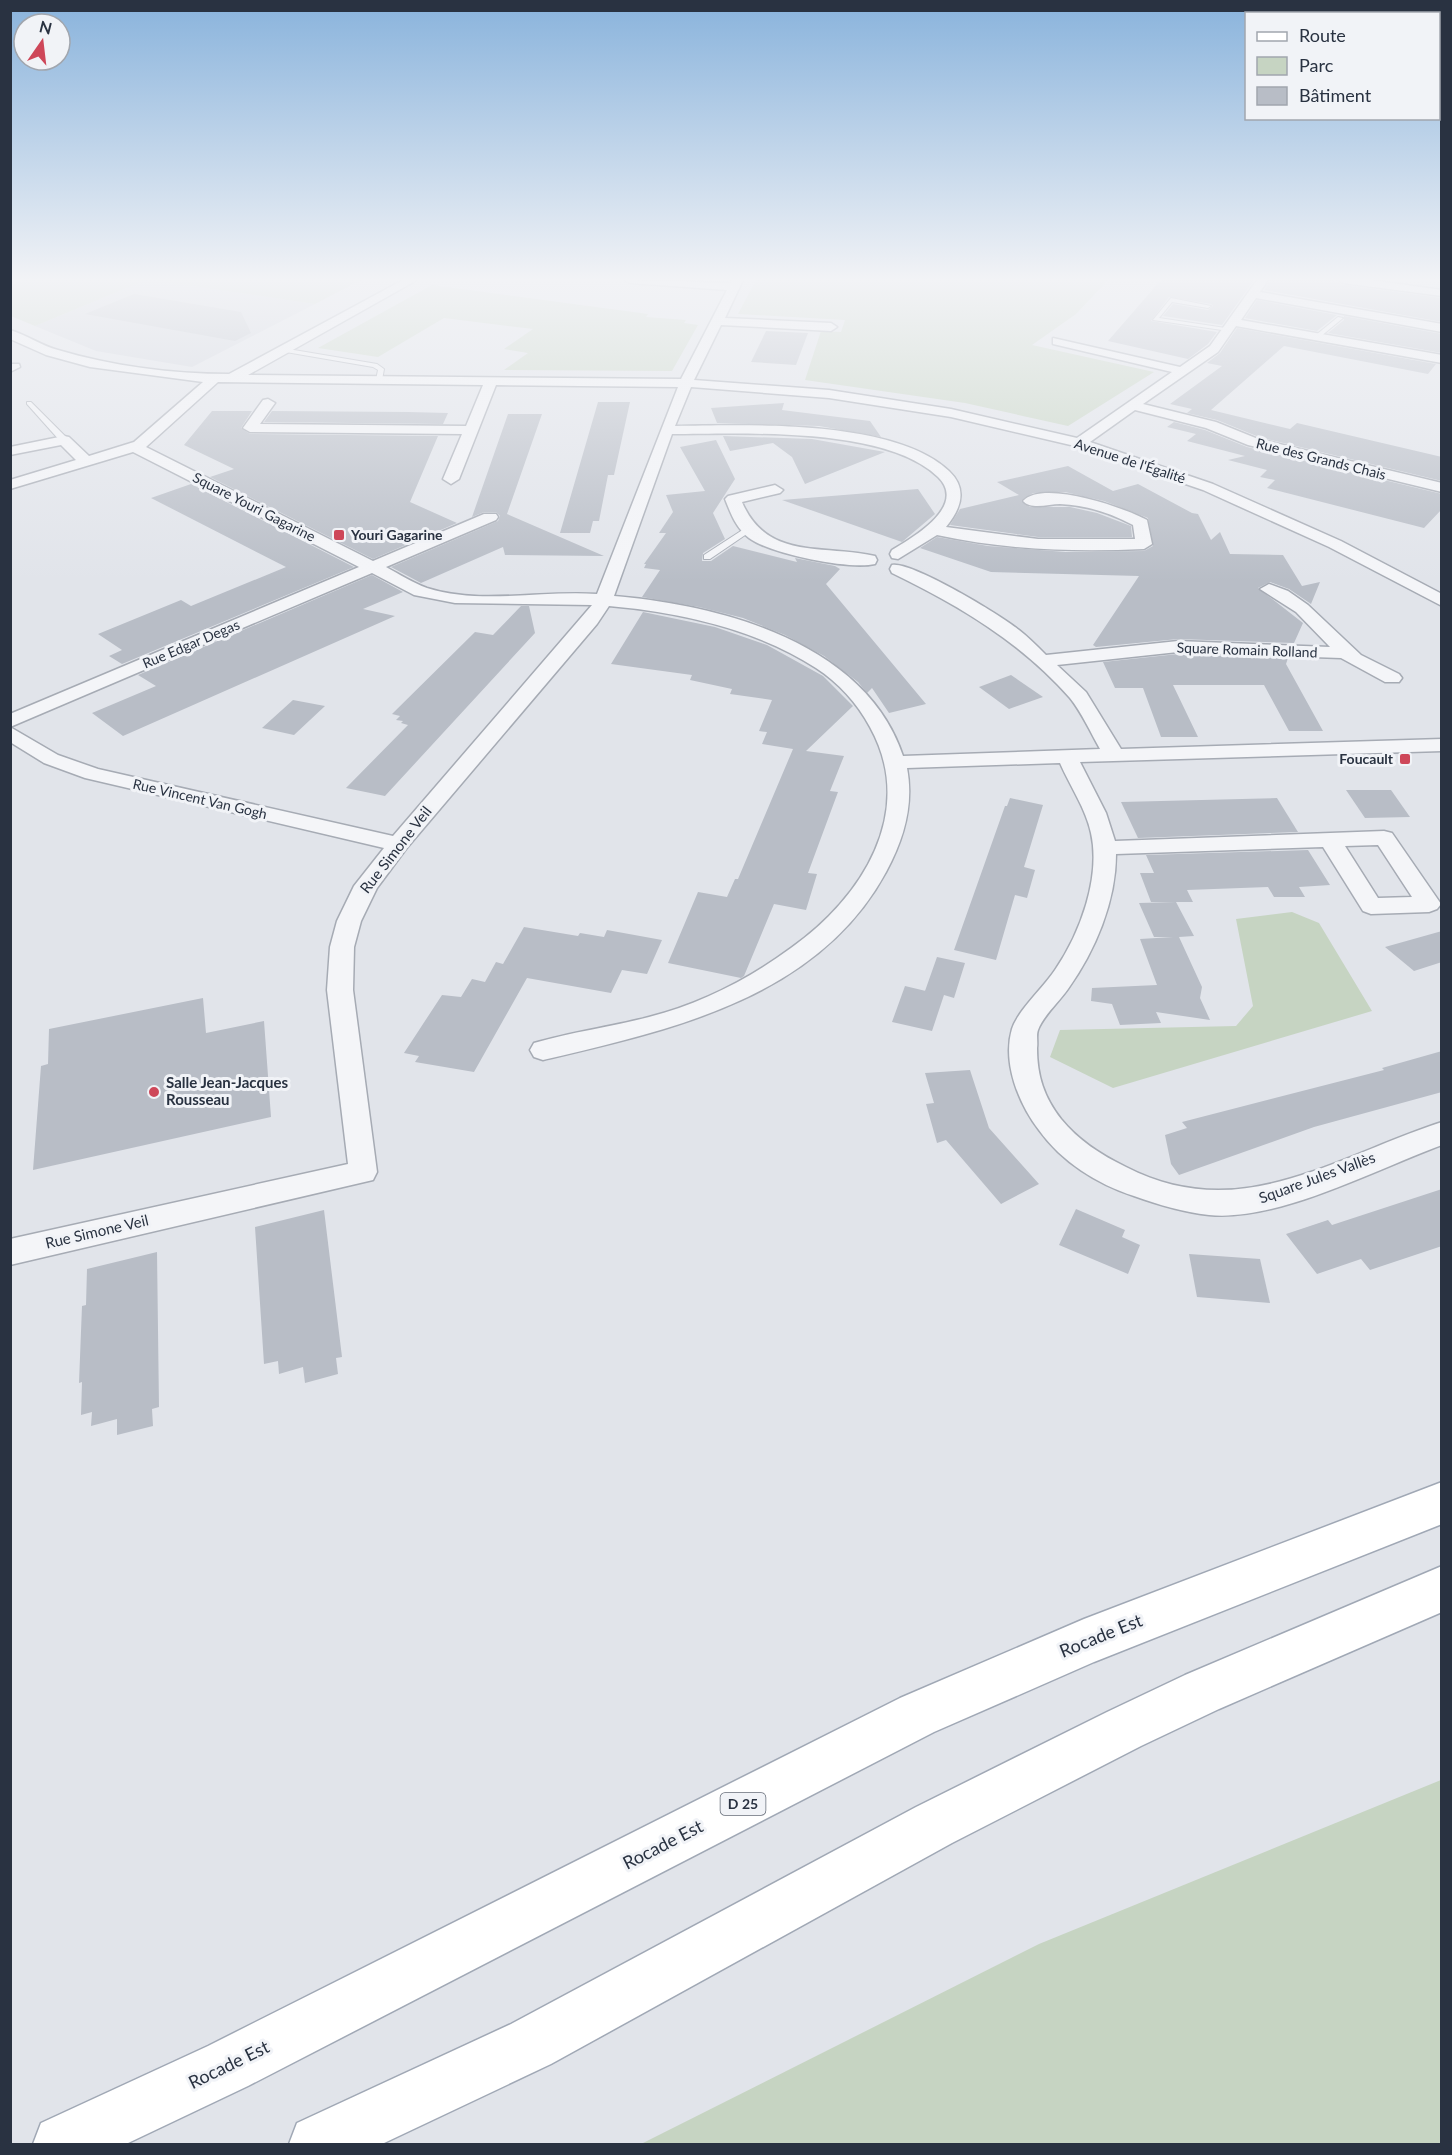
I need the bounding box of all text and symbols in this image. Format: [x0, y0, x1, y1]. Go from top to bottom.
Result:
north arrow [12, 12, 72, 72]
legend [1245, 12, 1440, 120]
text: N [37, 16, 54, 38]
text: Route [1299, 24, 1346, 46]
text: Parc [1299, 54, 1334, 76]
text: Bâtiment [1299, 84, 1372, 106]
street label: Rue des Grands Chais [1255, 434, 1388, 483]
street label: Avenue de l'Égalité [1072, 435, 1188, 487]
street label: Square Youri Gagarine [190, 468, 318, 545]
place label: Youri Gagarine [350, 526, 443, 543]
marker: Youri Gagarine [332, 528, 346, 542]
street label: Rue Edgar Degas [140, 615, 242, 672]
street label: Square Romain Rolland [1176, 639, 1318, 660]
place label: Foucault [1339, 750, 1394, 767]
marker: Foucault [1398, 752, 1412, 766]
street label: Rue Vincent Van Gogh [131, 775, 269, 822]
street label: Rue Simone Veil [356, 802, 435, 896]
place label: Salle Jean-Jacques Rousseau [166, 1073, 288, 1108]
marker: Salle Jean-Jacques Rousseau [147, 1085, 161, 1099]
street label: Square Jules Vallès [1256, 1148, 1377, 1206]
street label: Rue Simone Veil [43, 1210, 150, 1252]
street label: Rocade Est [1056, 1608, 1146, 1662]
road number: D 25 [720, 1793, 766, 1815]
street label: Rocade Est [619, 1814, 707, 1874]
street label: Rocade Est [185, 2035, 273, 2093]

